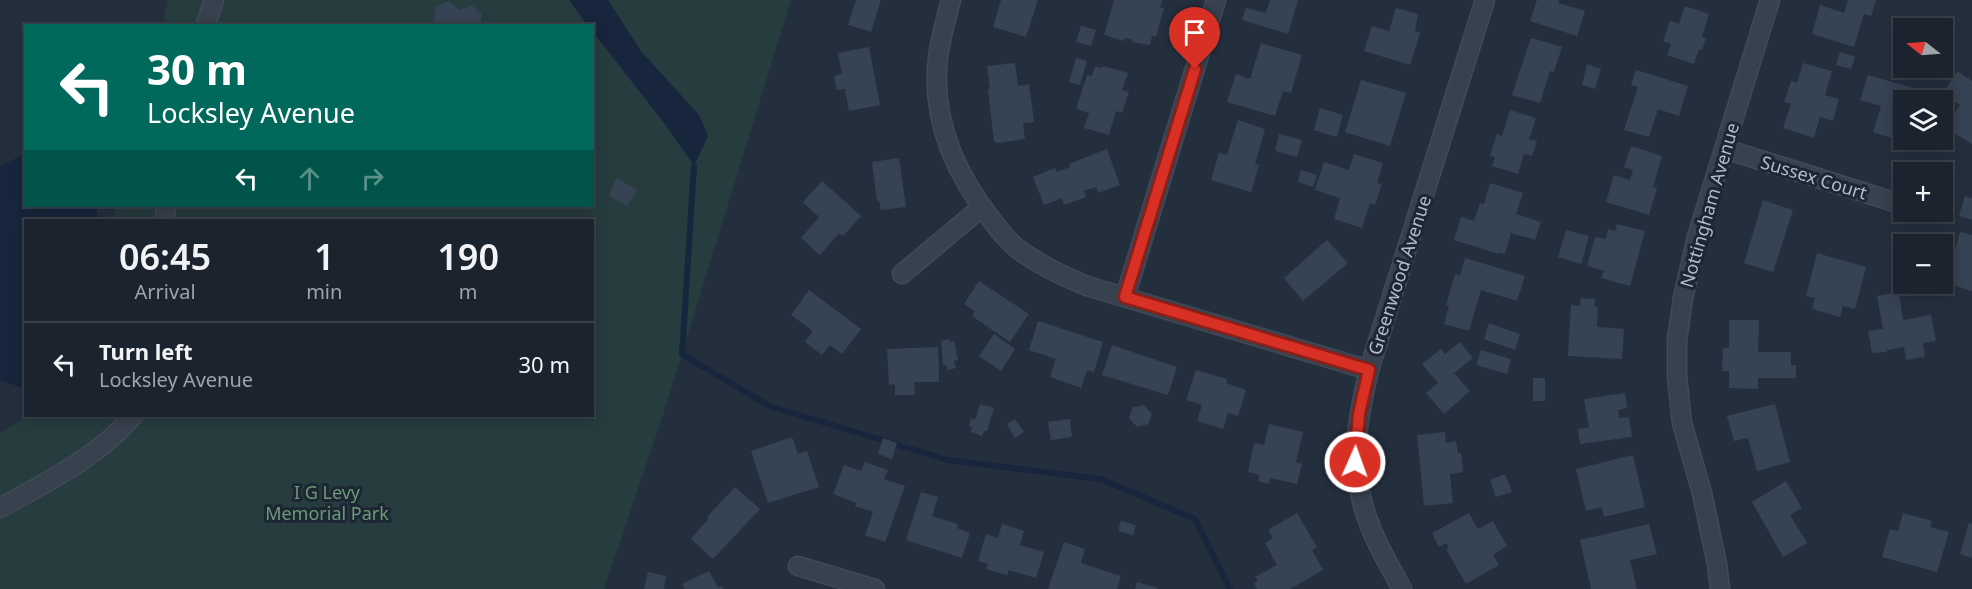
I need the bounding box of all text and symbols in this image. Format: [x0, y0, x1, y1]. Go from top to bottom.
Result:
pin [1169, 7, 1220, 69]
icon: arrive [1178, 16, 1211, 49]
north arrow [1893, 18, 1953, 78]
map controls [1893, 18, 1953, 294]
text: 30 m [147, 40, 247, 97]
icon: left [48, 48, 126, 126]
button: layers [1893, 90, 1953, 150]
text: Locksley Avenue [147, 94, 355, 131]
street label: Nottingham Avenue [1674, 120, 1744, 290]
street label: Sussex Court [1758, 150, 1870, 205]
icon: left [230, 162, 263, 195]
icon: ahead [293, 162, 326, 195]
icon: right [356, 162, 389, 195]
button: + [1893, 162, 1953, 222]
street label: Greenwood Avenue [1362, 192, 1436, 358]
text: 06:45 [119, 232, 211, 281]
text: 1 [314, 232, 335, 281]
text: 190 [437, 232, 499, 281]
button: − [1893, 234, 1953, 294]
text: Arrival [135, 278, 196, 305]
text: min [306, 278, 342, 305]
text: m [459, 278, 478, 305]
text: Turn left [99, 336, 193, 366]
icon: left [48, 348, 81, 381]
text: 30 m [519, 349, 570, 379]
text: Locksley Avenue [99, 366, 253, 393]
position arrow [1323, 430, 1387, 494]
park label: I G Levy Memorial Park [265, 480, 389, 525]

